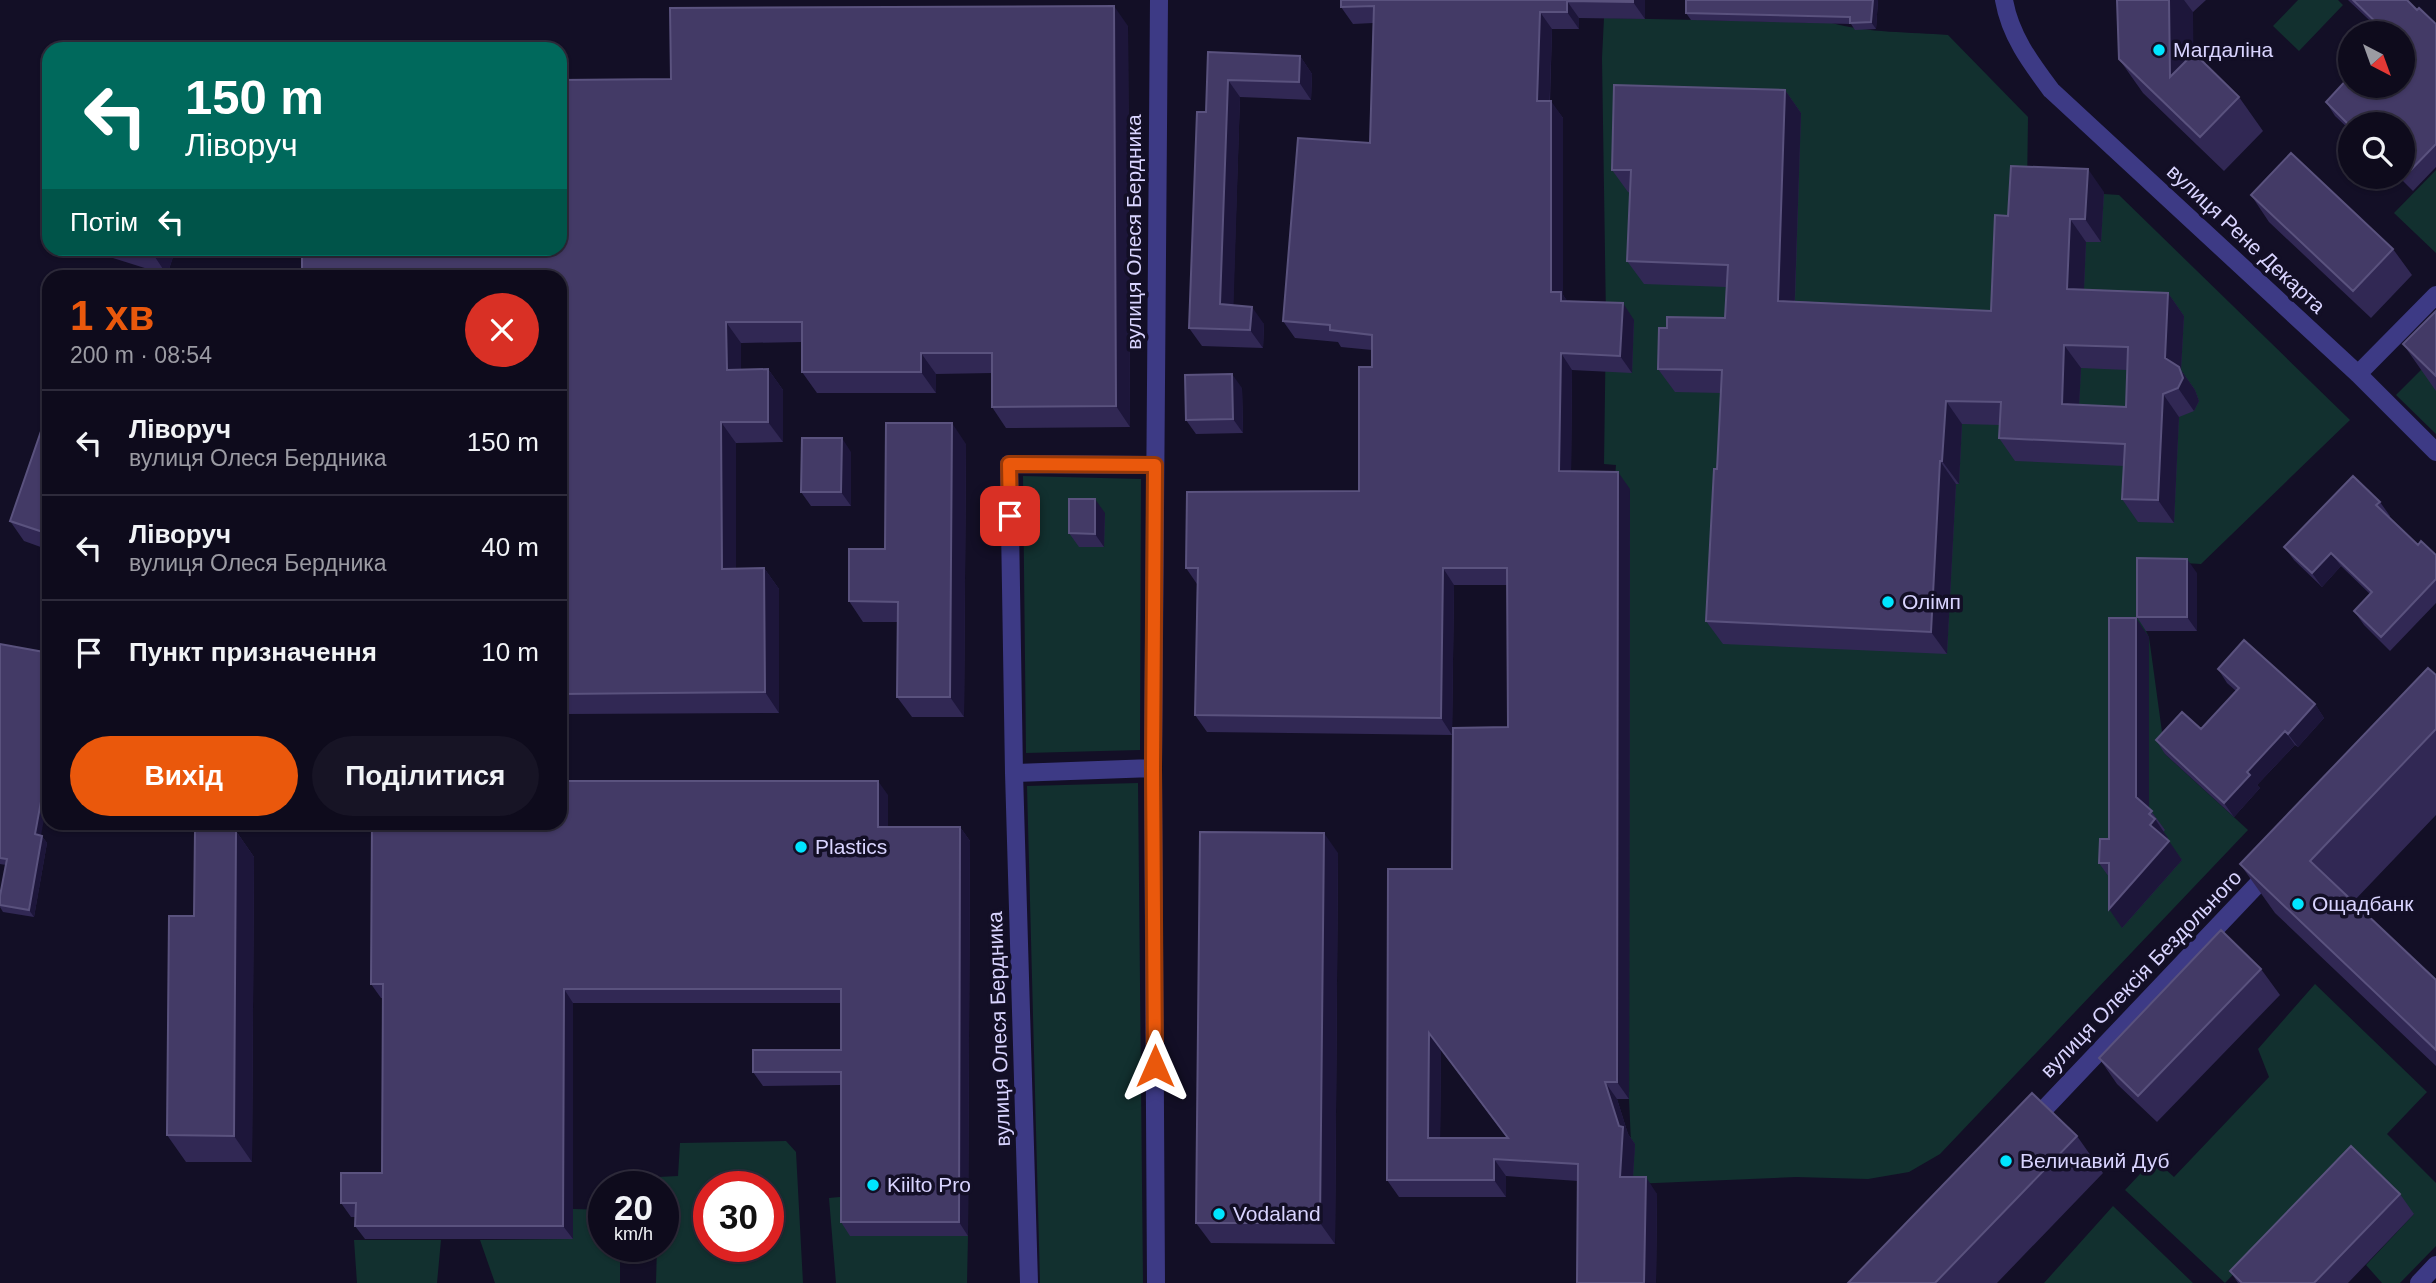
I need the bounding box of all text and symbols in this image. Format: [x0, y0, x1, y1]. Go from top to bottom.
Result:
north arrow [2338, 21, 2415, 98]
map controls [2338, 21, 2415, 189]
place label: Магдаліна [2173, 38, 2274, 61]
marker: Магдаліна [2151, 42, 2167, 58]
icon: left [70, 70, 161, 161]
text: 150 m [185, 70, 324, 124]
button: search [2338, 112, 2415, 189]
street label: вулиця Олеся Бердника [1122, 114, 1145, 350]
text: Ліворуч [185, 127, 298, 163]
street label: вулиця Рене Декарта [2163, 160, 2330, 318]
icon: left [152, 203, 190, 241]
text: Потім [70, 207, 138, 237]
text: 1 хв [70, 292, 154, 339]
button: close [465, 293, 539, 367]
text: 200 m · 08:54 [70, 342, 212, 368]
text: Ліворуч [129, 414, 231, 444]
icon: left [70, 424, 108, 462]
text: 150 m [467, 427, 539, 457]
text: вулиця Олеся Бердника [129, 445, 387, 471]
pin [980, 486, 1040, 546]
icon: arrive [991, 497, 1029, 535]
text: Ліворуч [129, 519, 231, 549]
icon: left [70, 529, 108, 567]
text: 40 m [481, 532, 539, 562]
text: вулиця Олеся Бердника [129, 550, 387, 576]
place label: Олімп [1902, 590, 1961, 613]
marker: Олімп [1880, 594, 1896, 610]
icon: arrive [70, 634, 108, 672]
text: Пункт призначення [129, 637, 377, 667]
text: 10 m [481, 637, 539, 667]
button: Вихід [70, 736, 298, 816]
button: Поділитися [312, 736, 539, 816]
place label: Plastics [815, 835, 887, 858]
marker: Plastics [793, 839, 809, 855]
street label: вулиця Олексія Бездольного [2036, 865, 2246, 1082]
place label: Ощадбанк [2312, 892, 2414, 915]
marker: Ощадбанк [2290, 896, 2306, 912]
street label: вулиця Олеся Бердника [983, 911, 1014, 1147]
position arrow [1118, 1029, 1192, 1103]
place label: Величавий Дуб [2020, 1149, 2170, 1172]
marker: Величавий Дуб [1998, 1153, 2014, 1169]
speed limit sign: 30 [693, 1171, 784, 1262]
place label: Kiilto Pro [887, 1173, 971, 1196]
marker: Kiilto Pro [865, 1177, 881, 1193]
text: 20 [614, 1188, 653, 1227]
place label: Vodaland [1233, 1202, 1321, 1225]
marker: Vodaland [1211, 1206, 1227, 1222]
text: km/h [614, 1224, 653, 1244]

